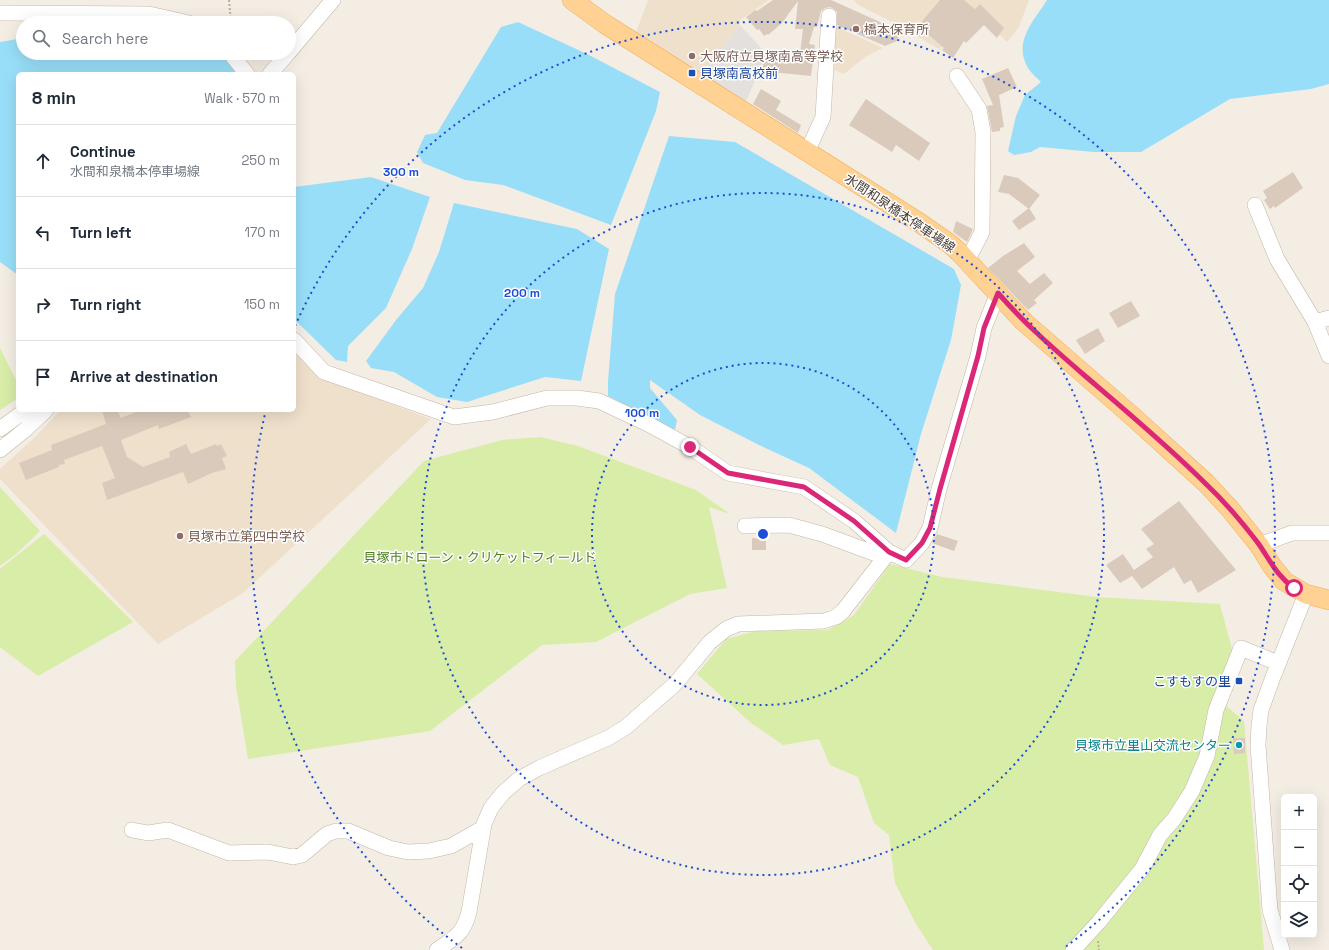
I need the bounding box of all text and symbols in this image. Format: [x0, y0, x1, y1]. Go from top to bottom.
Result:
search box [16, 16, 296, 60]
place label: 橋本保育所 [864, 21, 929, 38]
marker: 橋本保育所 [851, 24, 861, 34]
icon: search [30, 27, 52, 49]
text: Search here [62, 29, 148, 48]
place label: 大阪府立貝塚南高等学校 [700, 48, 843, 65]
marker: 大阪府立貝塚南高等学校 [687, 51, 697, 61]
place label: 貝塚南高校前 [700, 65, 778, 82]
marker: 貝塚南高校前 [687, 68, 697, 78]
text: 8 min [32, 87, 76, 109]
text: Walk · 570 m [204, 90, 280, 107]
text: Continue [70, 142, 136, 161]
icon: ahead [32, 150, 54, 172]
text: 250 m [242, 152, 280, 169]
text: 水間和泉橋本停車場線 [70, 163, 200, 180]
text: 300 m [383, 164, 419, 180]
street label: 水間和泉橋本停車場線 [841, 170, 959, 256]
icon: left [32, 222, 54, 244]
text: Turn left [70, 223, 132, 242]
text: 170 m [244, 224, 280, 241]
text: 200 m [504, 285, 540, 301]
icon: right [32, 294, 54, 316]
text: Turn right [70, 295, 141, 314]
text: 150 m [244, 296, 280, 313]
icon: arrive [32, 366, 54, 388]
text: Arrive at destination [70, 367, 218, 386]
text: 100 m [625, 405, 659, 421]
route end [681, 438, 699, 456]
centre of rings [756, 527, 770, 541]
place label: 貝塚市立第四中学校 [188, 528, 305, 545]
marker: 貝塚市立第四中学校 [175, 531, 185, 541]
park label: 貝塚市ドローン・クリケットフィールド [363, 549, 597, 566]
route start [1285, 579, 1303, 597]
place label: こすもすの里 [1153, 673, 1231, 690]
marker: こすもすの里 [1234, 676, 1244, 686]
place label: 貝塚市立里山交流センター [1075, 737, 1231, 754]
marker: 貝塚市立里山交流センター [1234, 740, 1244, 750]
map controls [1281, 794, 1317, 938]
button: + [1281, 794, 1317, 830]
button: − [1281, 830, 1317, 866]
button: locate [1281, 866, 1317, 902]
button: layers [1281, 902, 1317, 938]

